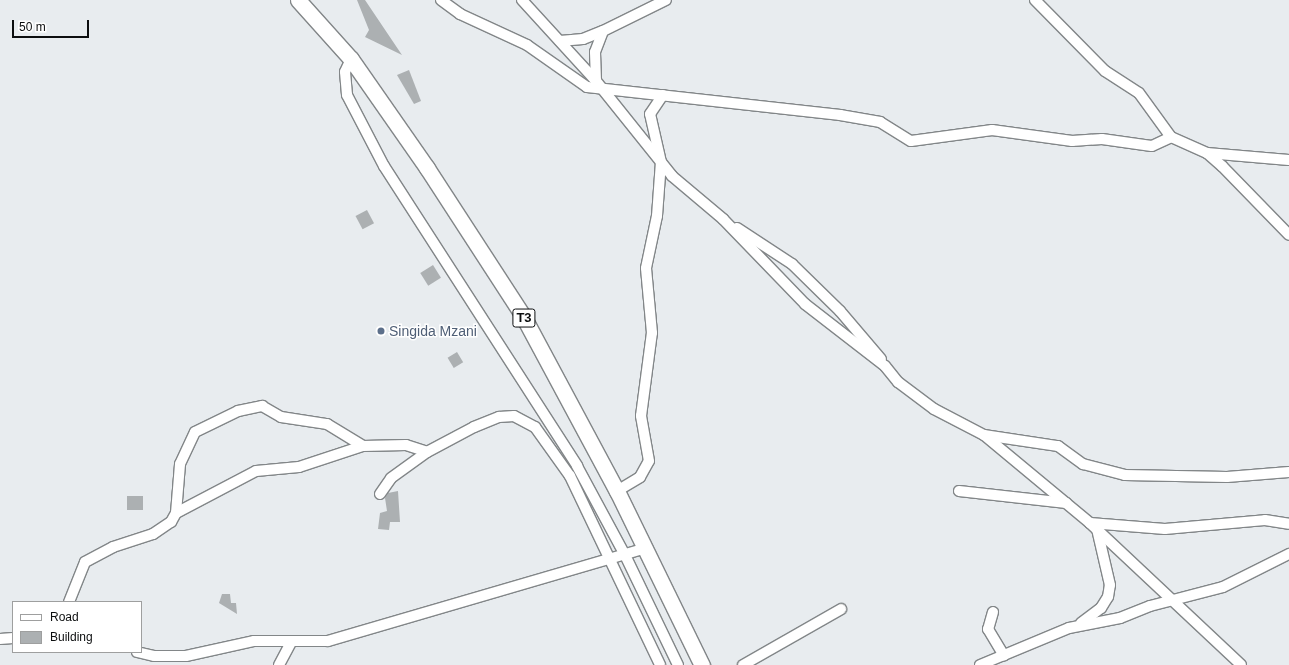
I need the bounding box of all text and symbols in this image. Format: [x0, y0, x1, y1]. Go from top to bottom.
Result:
scale bar [14, 12, 91, 38]
text: 50 m [19, 20, 46, 34]
road number: T3 [512, 307, 536, 329]
place label: Singida Mzani [389, 323, 477, 339]
marker: Singida Mzani [376, 326, 386, 336]
legend [12, 601, 142, 653]
text: Road [50, 610, 79, 624]
text: Building [50, 630, 93, 644]

